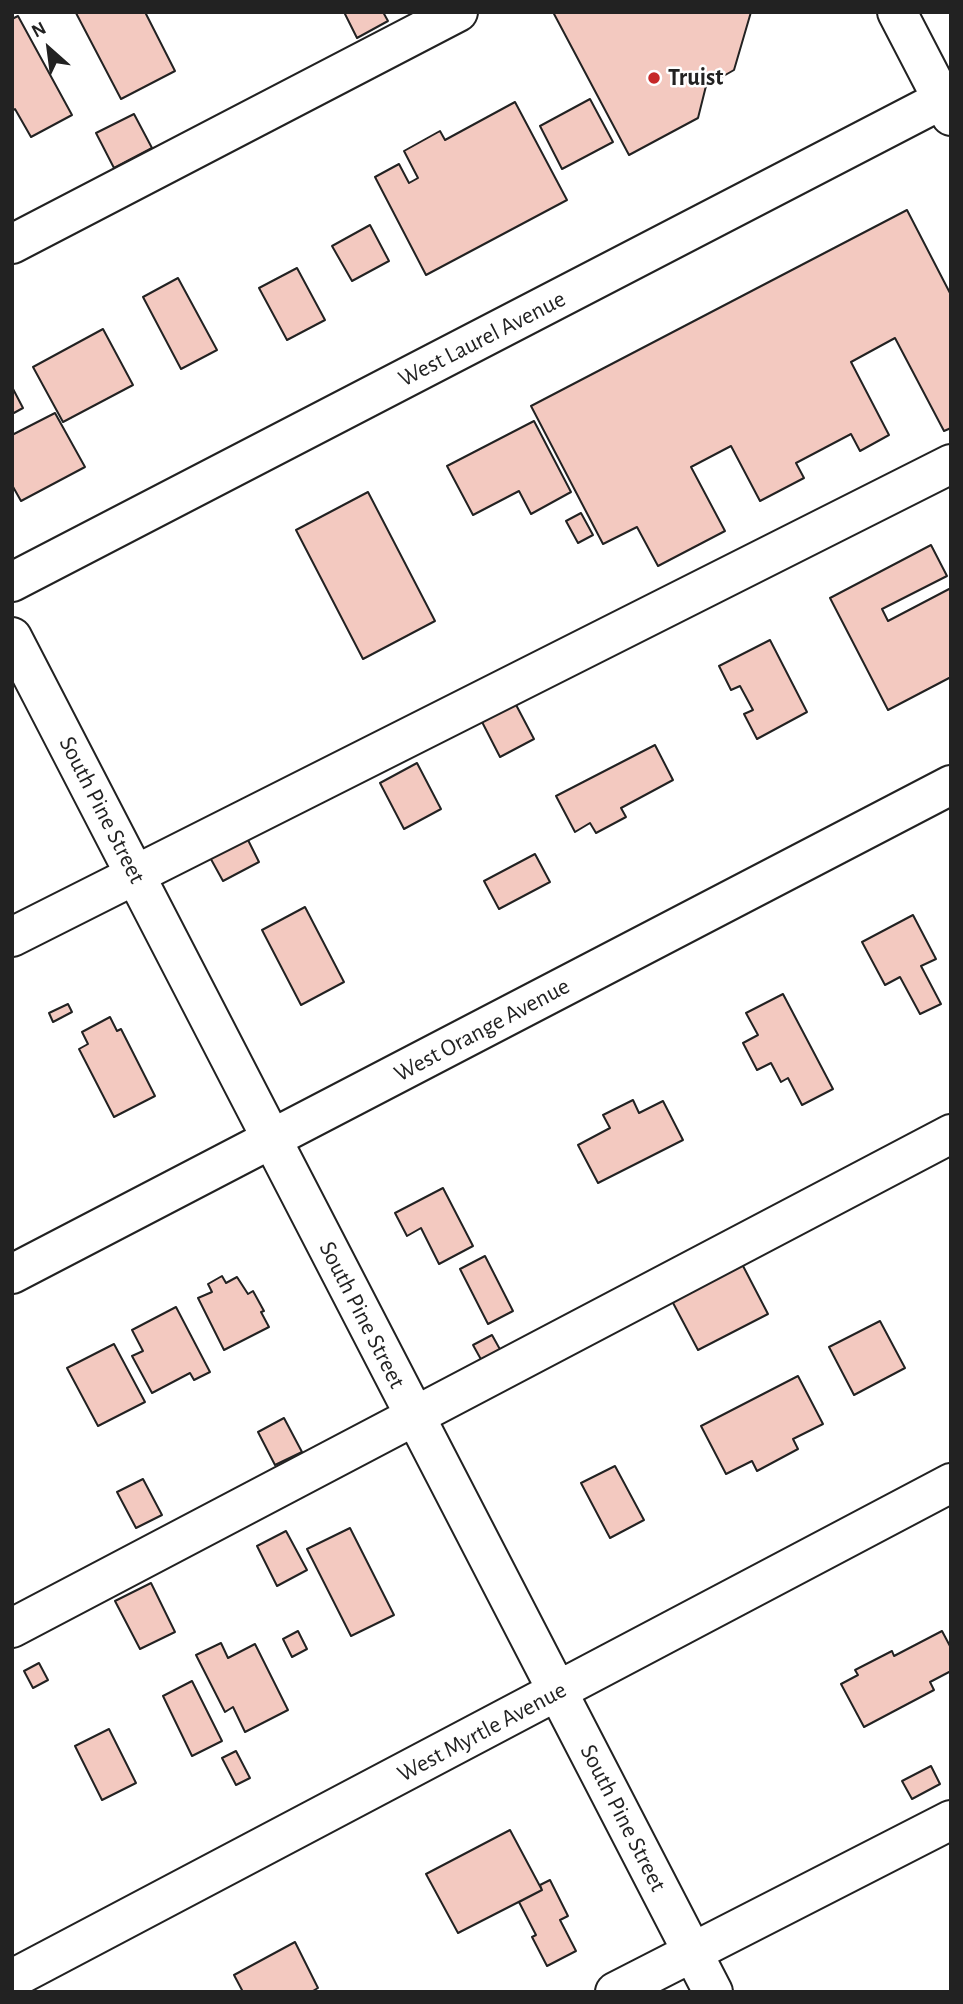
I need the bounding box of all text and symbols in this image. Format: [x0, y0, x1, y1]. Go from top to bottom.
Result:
north arrow [14, 14, 84, 84]
text: N [29, 19, 49, 42]
place label: Truist [668, 64, 723, 92]
marker: Truist [646, 70, 662, 86]
street label: West Laurel Avenue [394, 284, 570, 394]
street label: South Pine Street [53, 732, 151, 888]
street label: West Orange Avenue [389, 972, 575, 1088]
street label: South Pine Street [313, 1237, 411, 1393]
street label: West Myrtle Avenue [393, 1675, 571, 1789]
street label: South Pine Street [574, 1740, 672, 1896]

